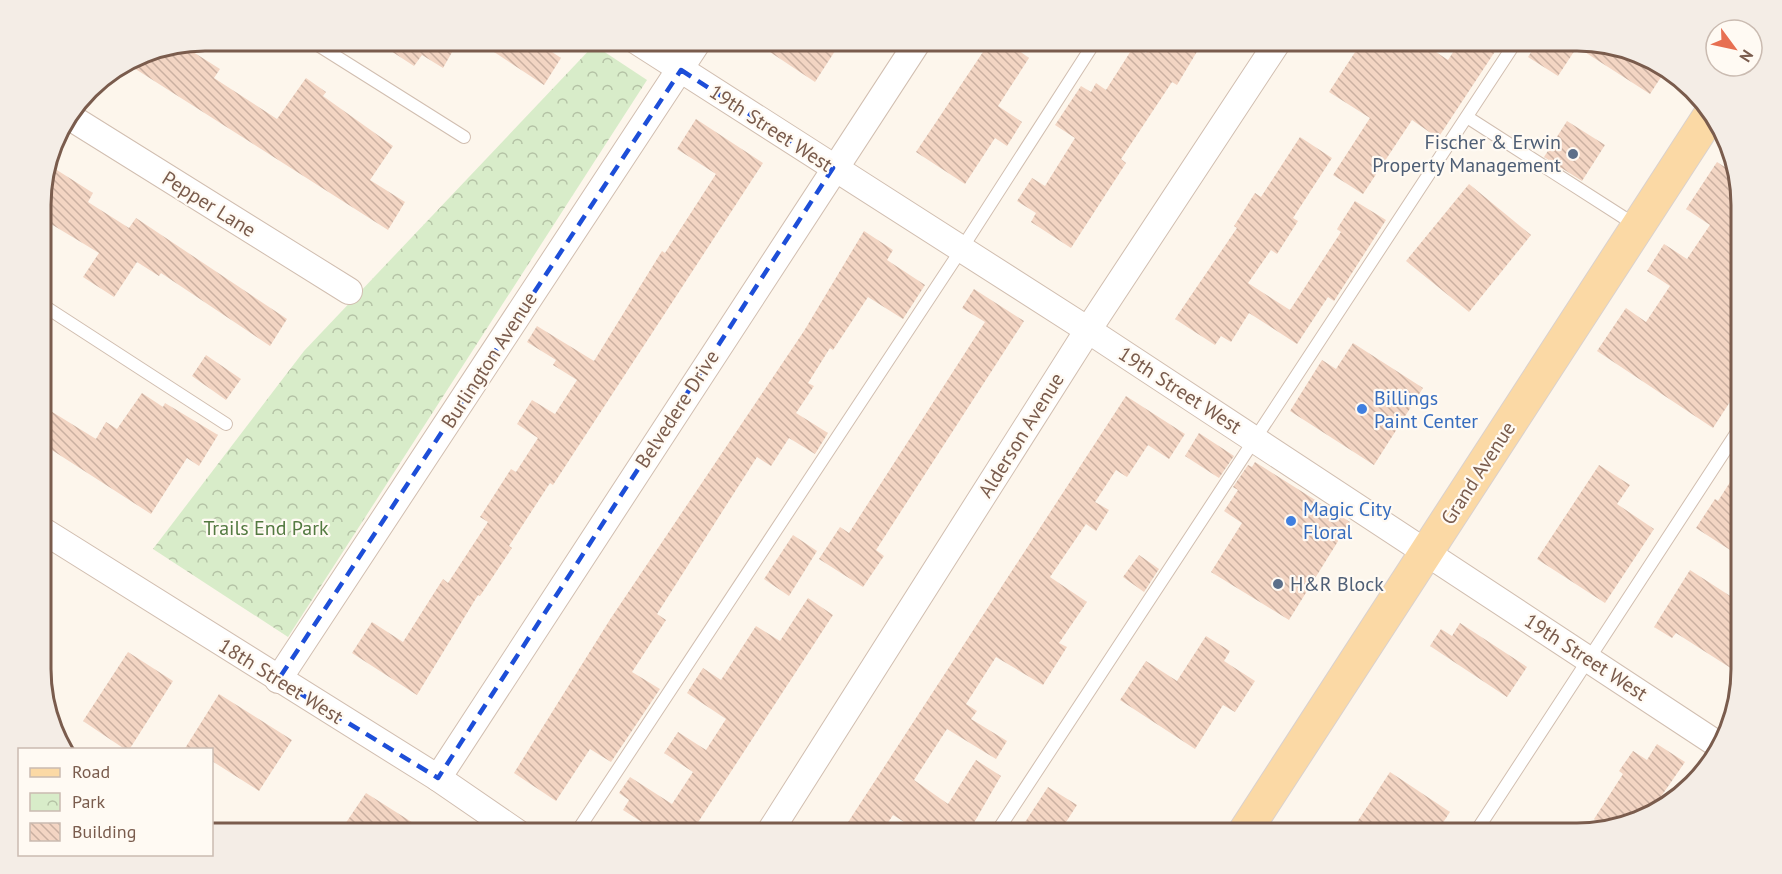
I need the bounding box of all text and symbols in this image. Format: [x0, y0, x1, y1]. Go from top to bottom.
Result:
north arrow [1704, 18, 1764, 78]
text: N [1735, 46, 1758, 66]
street label: 19th Street West [704, 78, 838, 178]
place label: Fischer & Erwin Property Management [1372, 129, 1561, 178]
marker: Fischer & Erwin Property Management [1566, 147, 1580, 161]
street label: Pepper Lane [157, 165, 261, 243]
street label: Burlington Avenue [435, 287, 543, 433]
street label: 19th Street West [1113, 340, 1247, 440]
street label: Belvedere Drive [629, 345, 725, 473]
street label: Alderson Avenue [972, 368, 1070, 502]
place label: Billings Paint Center [1374, 385, 1478, 434]
marker: Billings Paint Center [1355, 402, 1369, 416]
street label: Grand Avenue [1435, 417, 1521, 529]
place label: Magic City Floral [1303, 496, 1392, 545]
marker: Magic City Floral [1284, 514, 1298, 528]
park label: Trails End Park [203, 515, 329, 541]
place label: H&R Block [1290, 571, 1384, 597]
marker: H&R Block [1271, 577, 1285, 591]
street label: 19th Street West [1519, 607, 1653, 707]
street label: 18th Street West [214, 632, 348, 730]
legend [18, 748, 213, 856]
text: Road [72, 760, 110, 783]
text: Park [72, 790, 105, 813]
text: Building [72, 820, 136, 843]

